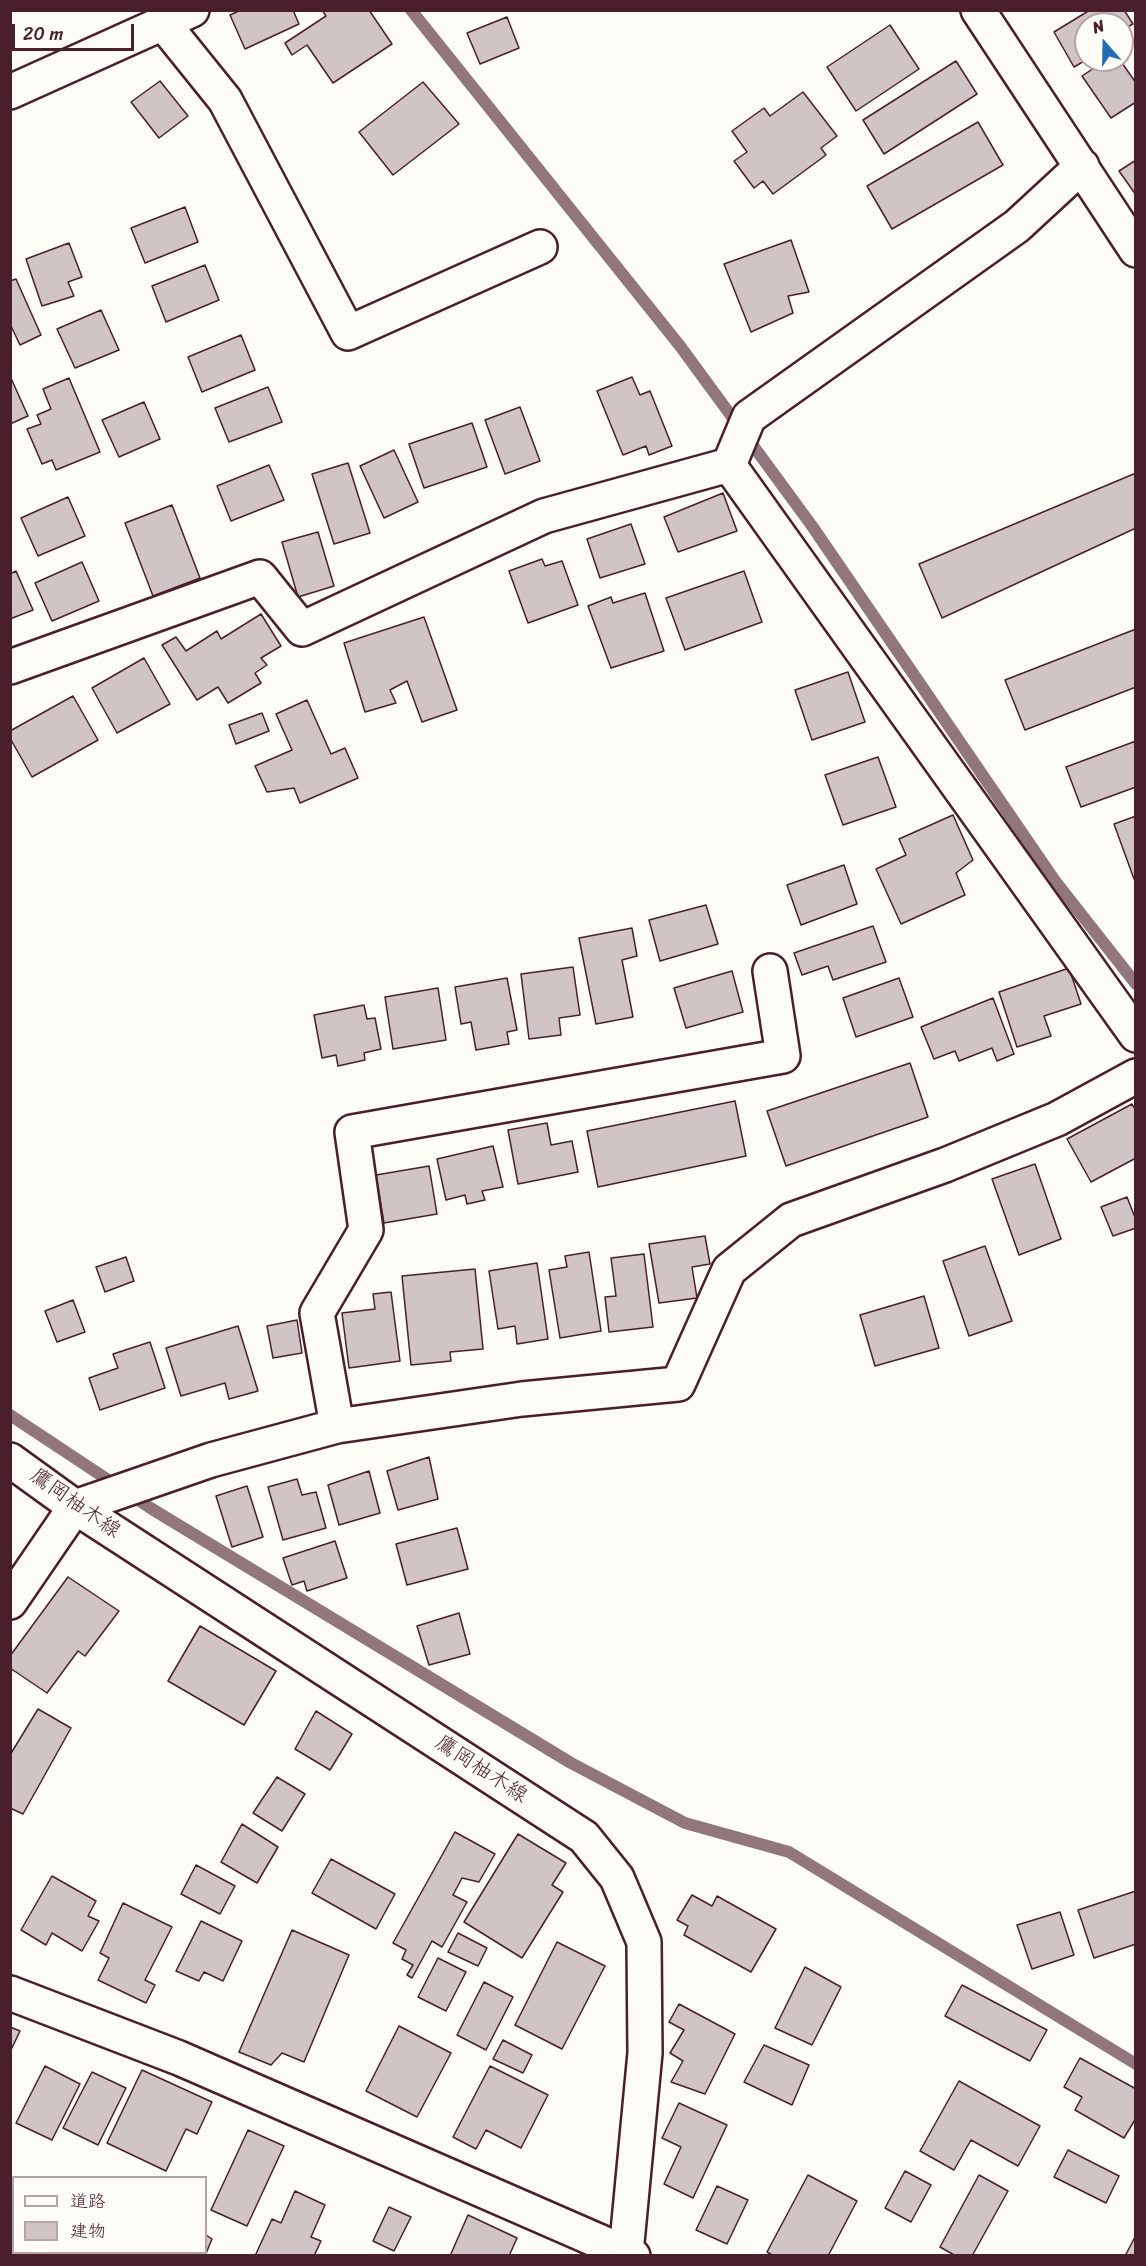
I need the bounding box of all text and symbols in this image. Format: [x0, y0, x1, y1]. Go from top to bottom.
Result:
text: N [1088, 11, 1109, 42]
scale bar [15, 12, 136, 50]
north arrow [1074, 12, 1134, 72]
text: 20 m [23, 18, 63, 50]
street label: 鷹岡柚木線 [25, 1464, 125, 1544]
street label: 鷹岡柚木線 [430, 1731, 532, 1809]
legend [12, 2176, 207, 2254]
text: 道路 [70, 2185, 106, 2217]
text: 建物 [70, 2215, 106, 2247]

